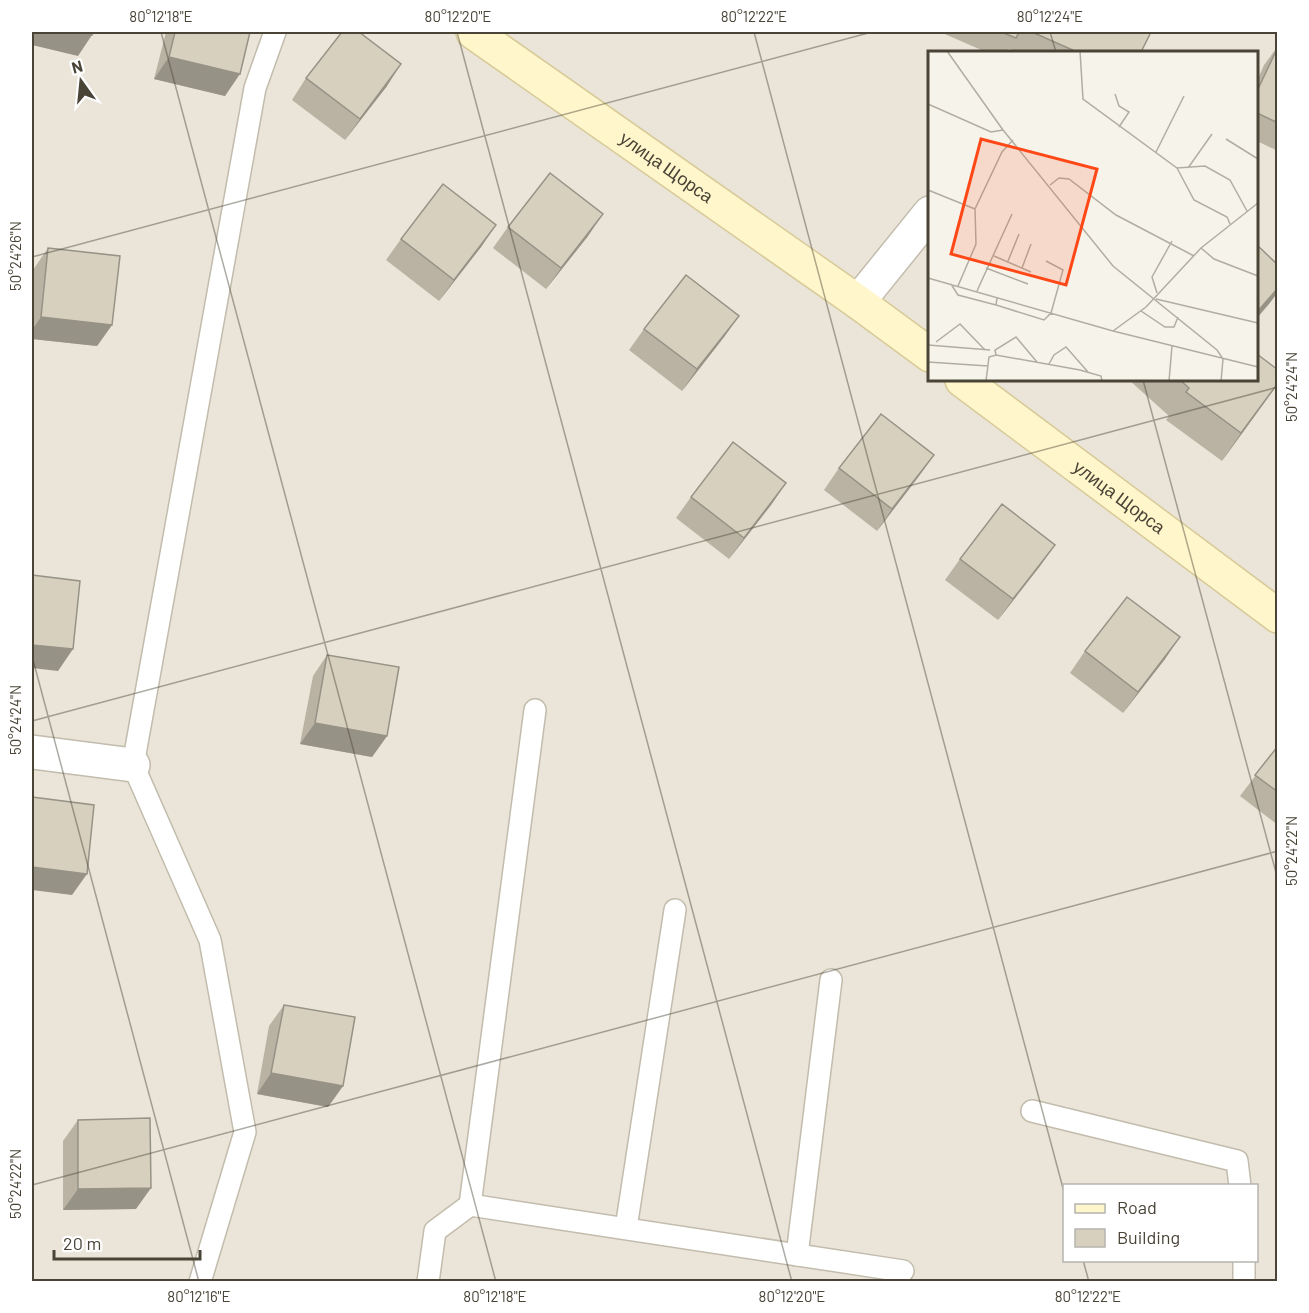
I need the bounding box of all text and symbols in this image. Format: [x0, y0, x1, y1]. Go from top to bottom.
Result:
text: 80°12'18"E [129, 7, 193, 25]
text: 80°12'20"E [425, 7, 491, 25]
text: 80°12'22"E [721, 7, 787, 25]
text: 80°12'24"E [1017, 7, 1083, 25]
north arrow [51, 51, 111, 111]
inset map [928, 51, 1258, 381]
text: N [69, 55, 85, 77]
street label: улица Щорса [616, 126, 719, 208]
text: 50°24'26"N [6, 221, 24, 291]
text: 50°24'24"N [1282, 352, 1300, 422]
street label: улица Щорса [1069, 455, 1171, 539]
text: 50°24'24"N [6, 685, 24, 755]
text: 50°24'22"N [1282, 816, 1300, 886]
text: 50°24'22"N [6, 1149, 24, 1219]
legend [1063, 1184, 1258, 1262]
text: Road [1117, 1196, 1157, 1218]
scale bar [54, 1223, 200, 1261]
text: Building [1117, 1226, 1180, 1248]
text: 20 m [63, 1232, 101, 1254]
text: 80°12'16"E [167, 1287, 231, 1305]
text: 80°12'18"E [463, 1287, 527, 1305]
text: 80°12'20"E [759, 1287, 825, 1305]
text: 80°12'22"E [1055, 1287, 1121, 1305]

